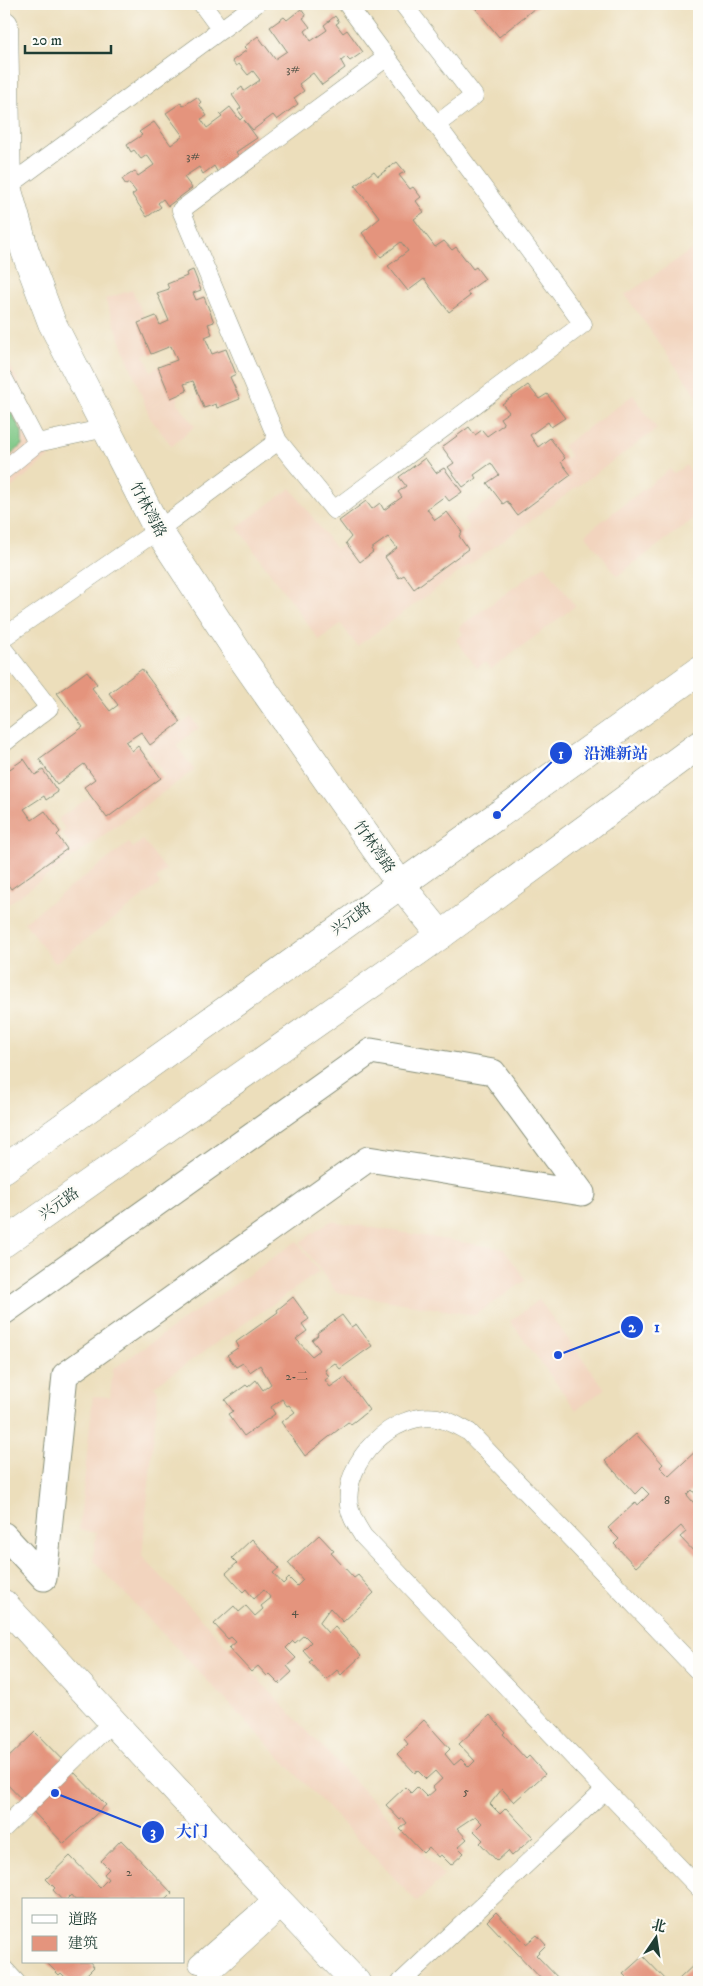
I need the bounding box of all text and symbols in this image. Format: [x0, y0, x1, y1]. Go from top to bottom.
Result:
scale bar [25, 22, 111, 54]
text: 20 m [32, 31, 62, 50]
house number: 3# [286, 62, 300, 77]
house number: 3# [186, 149, 200, 164]
street label: 竹林湾路 [126, 479, 170, 541]
callout: 沿滩新站 [549, 738, 658, 769]
text: 沿滩新站 [584, 744, 648, 764]
text: 1 [558, 745, 564, 764]
street label: 竹林湾路 [349, 817, 399, 877]
street label: 兴元路 [327, 898, 375, 940]
street label: 兴元路 [35, 1183, 83, 1225]
callout: 1 [619, 1311, 670, 1342]
text: 1 [654, 1317, 660, 1337]
text: 2 [628, 1318, 636, 1337]
house number: 2-二 [286, 1369, 308, 1384]
house number: 8 [664, 1493, 670, 1508]
house number: 4 [292, 1604, 300, 1619]
house number: 5 [463, 1784, 469, 1799]
callout: 大门 [141, 1816, 218, 1847]
text: 大门 [176, 1822, 208, 1842]
text: 3 [150, 1823, 156, 1842]
house number: 2 [126, 1865, 132, 1880]
legend [22, 1898, 185, 1964]
text: 道路 [68, 1910, 98, 1929]
north arrow [630, 1914, 680, 1964]
text: 北 [650, 1916, 668, 1937]
text: 建筑 [68, 1934, 98, 1953]

